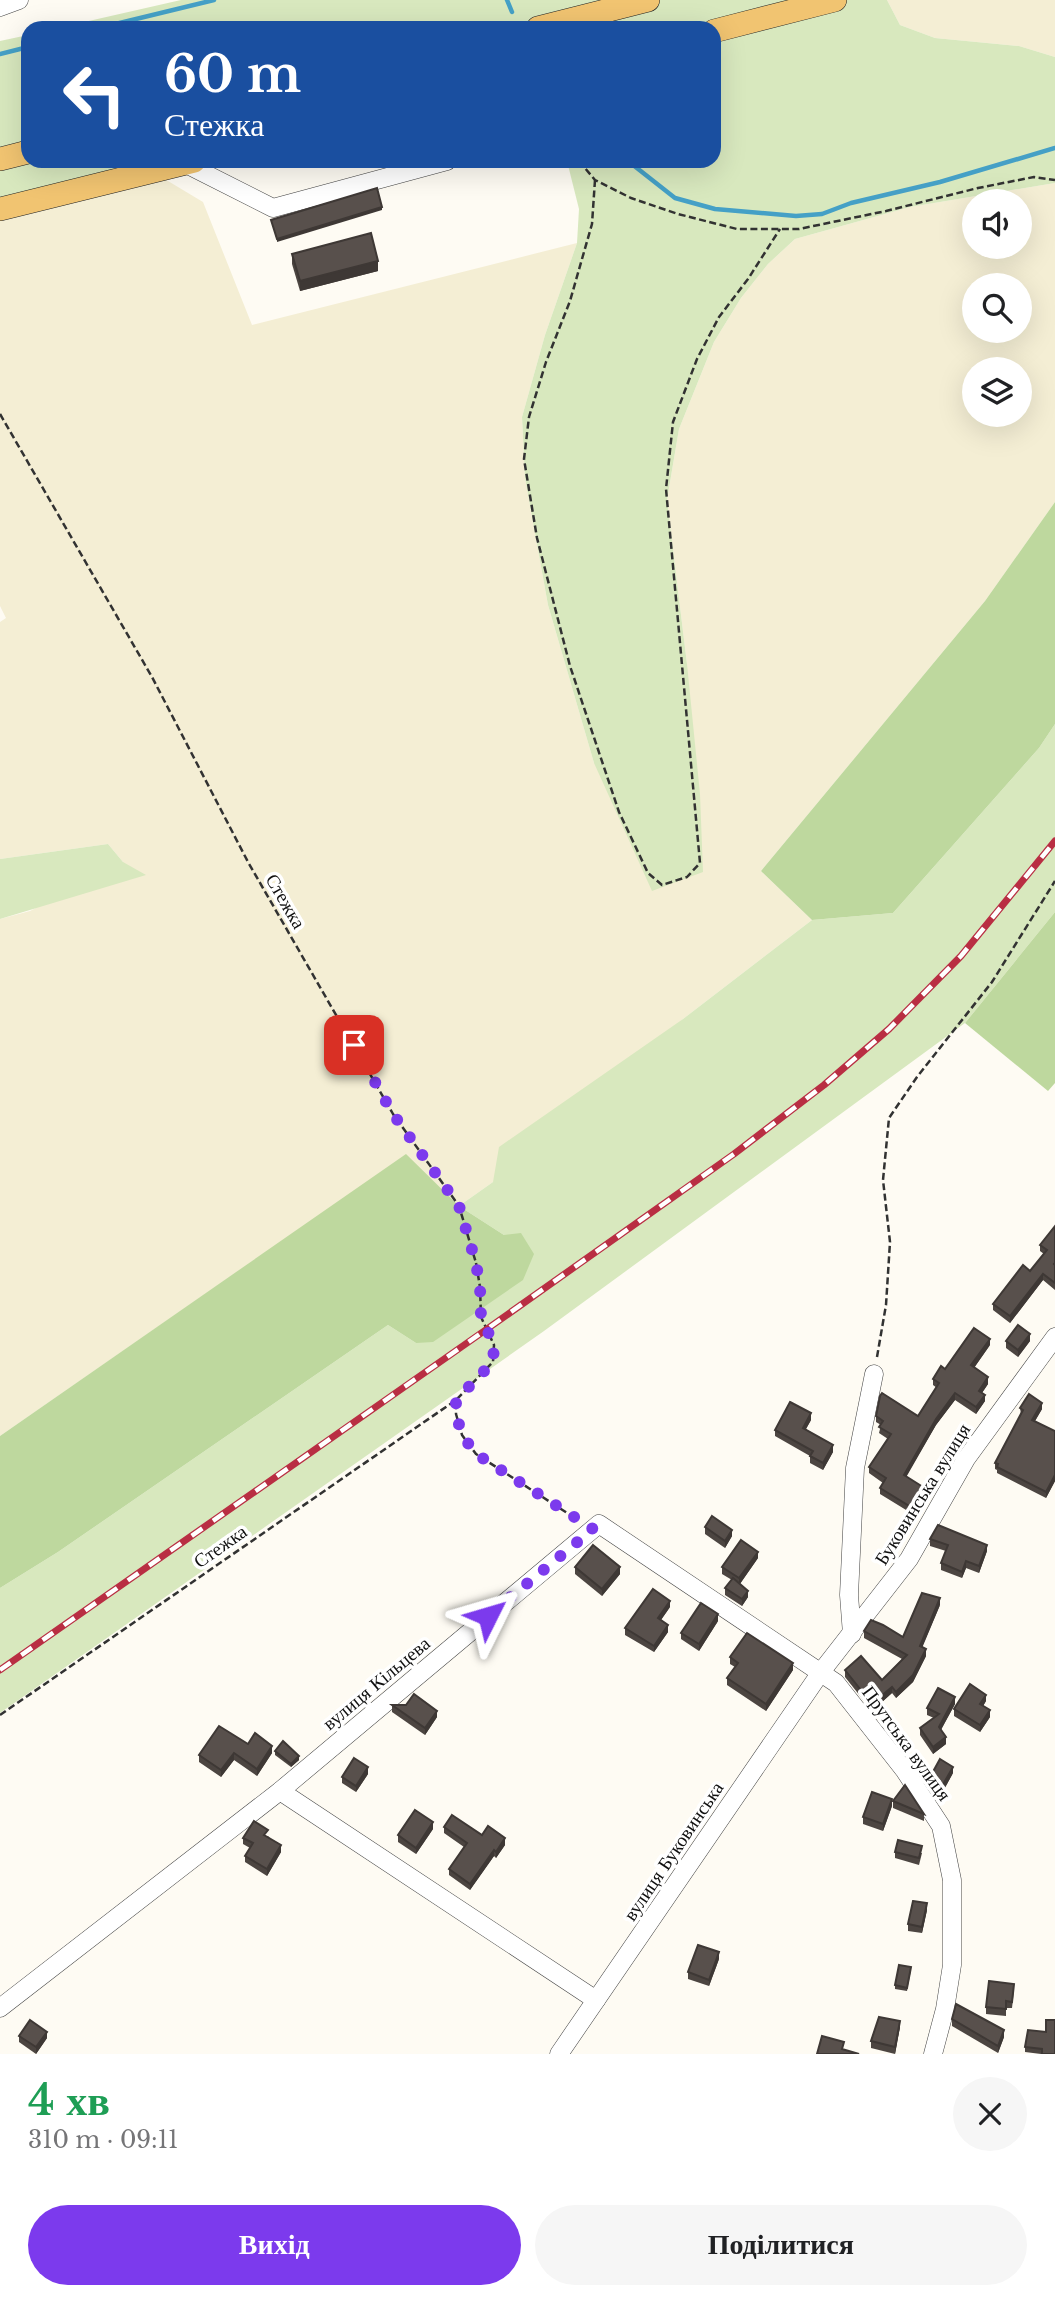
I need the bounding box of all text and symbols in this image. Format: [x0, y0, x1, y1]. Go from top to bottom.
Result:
text: 60 m [164, 44, 301, 105]
icon: left [49, 49, 140, 140]
text: Стежка [164, 105, 264, 145]
map controls [962, 189, 1032, 427]
button: sound [962, 189, 1032, 259]
button: search [962, 273, 1032, 343]
button: layers [962, 357, 1032, 427]
street label: Стежка [261, 870, 311, 933]
pin [324, 1015, 384, 1075]
icon: arrive [335, 1026, 373, 1064]
street label: Буковинська вулиця [870, 1419, 975, 1569]
street label: Стежка [189, 1520, 252, 1573]
position arrow [451, 1579, 525, 1653]
street label: вулиця Кільцева [318, 1632, 435, 1735]
street label: Прутська вулиця [857, 1681, 956, 1805]
street label: вулиця Буковинська [618, 1777, 729, 1925]
text: 4 хв [28, 2074, 110, 2126]
button: close [953, 2077, 1027, 2151]
text: 310 m · 09:11 [28, 2126, 178, 2154]
button: Вихід [28, 2205, 521, 2285]
button: Поділитися [535, 2205, 1027, 2285]

